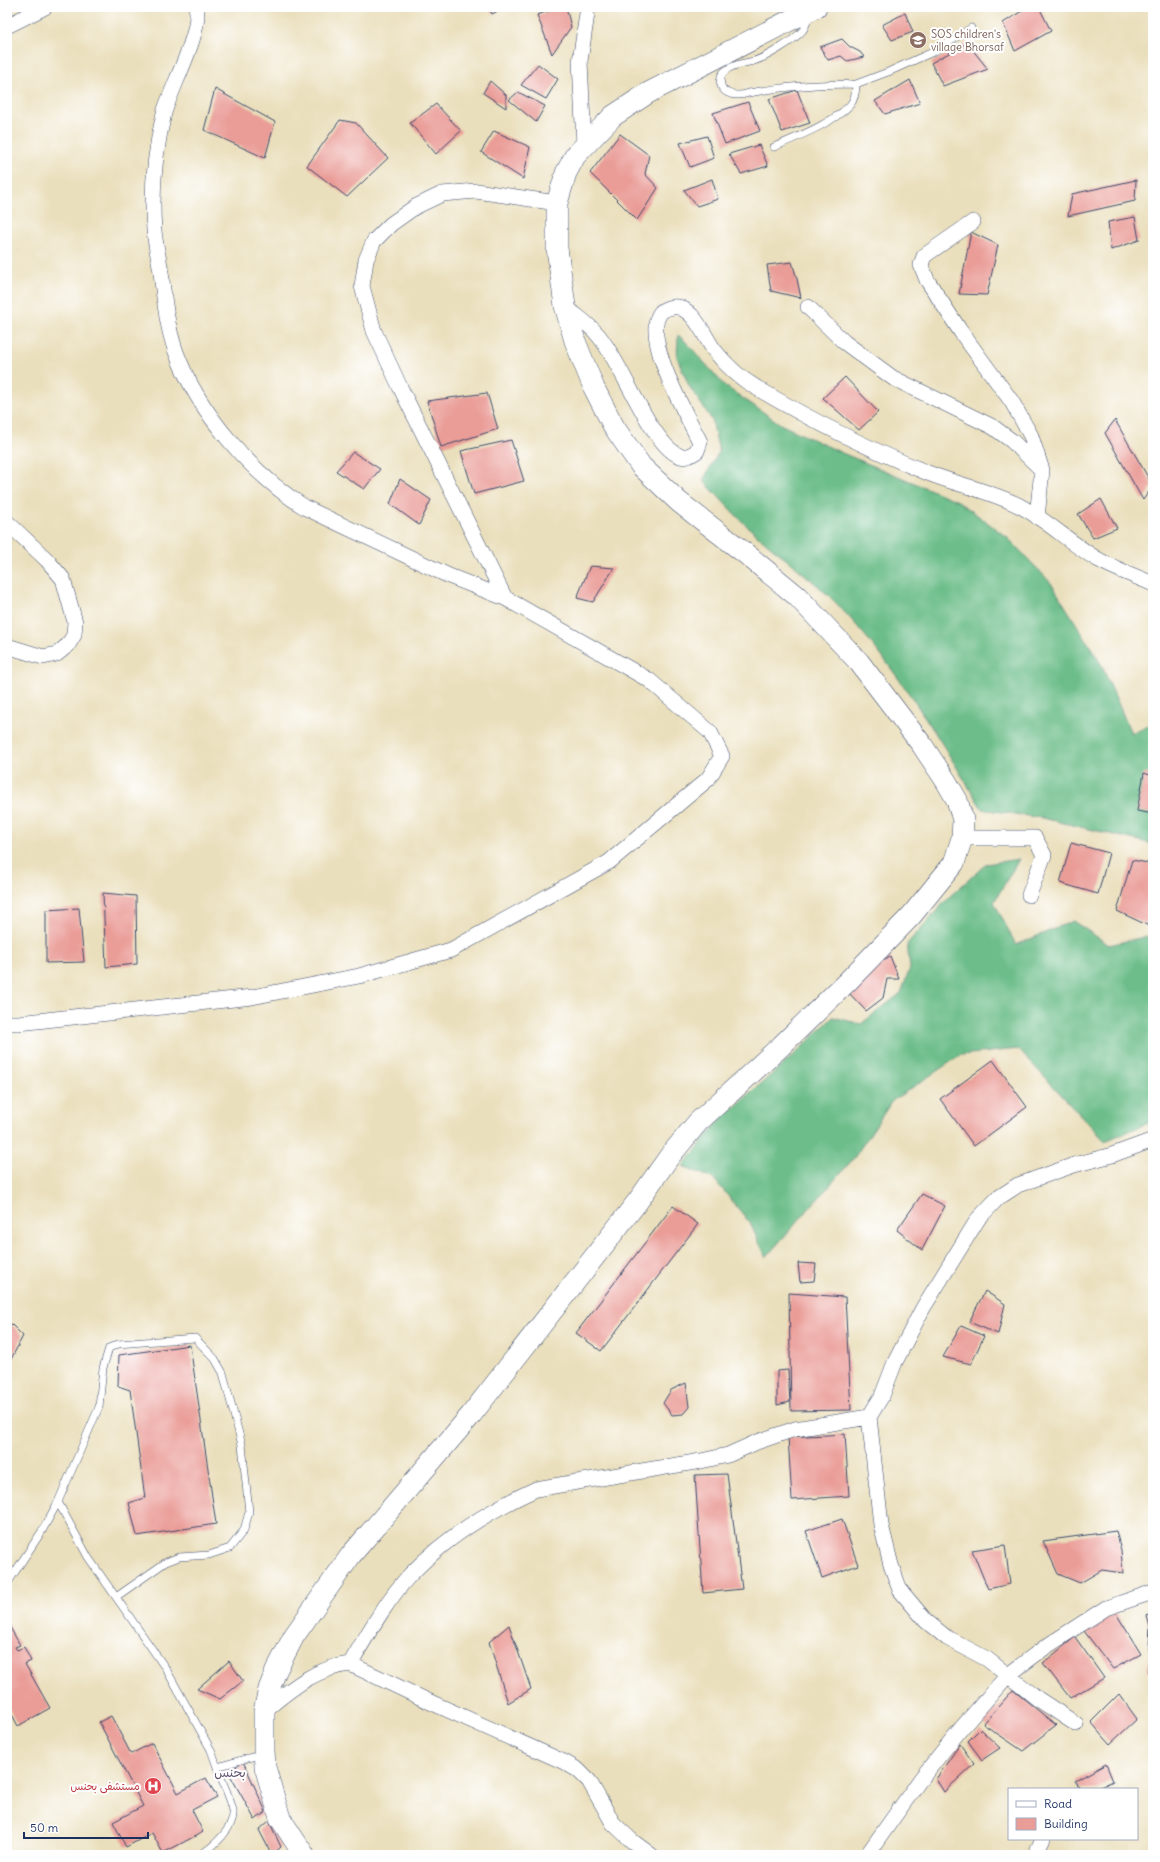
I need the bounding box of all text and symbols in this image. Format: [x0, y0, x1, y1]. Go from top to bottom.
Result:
place label: SOS children's village Bhorsaf [931, 27, 1004, 54]
school or university icon: SOS children's village Bhorsaf [908, 30, 928, 50]
district label: بحنس [214, 1764, 246, 1781]
hospital icon: مستشفى بحنس [143, 1776, 163, 1796]
place label: مستشفى بحنس [70, 1779, 140, 1794]
legend [1008, 1788, 1138, 1840]
text: Road [1044, 1796, 1072, 1811]
scale bar [24, 1814, 148, 1840]
text: Building [1044, 1816, 1088, 1831]
text: 50 m [30, 1820, 59, 1835]

